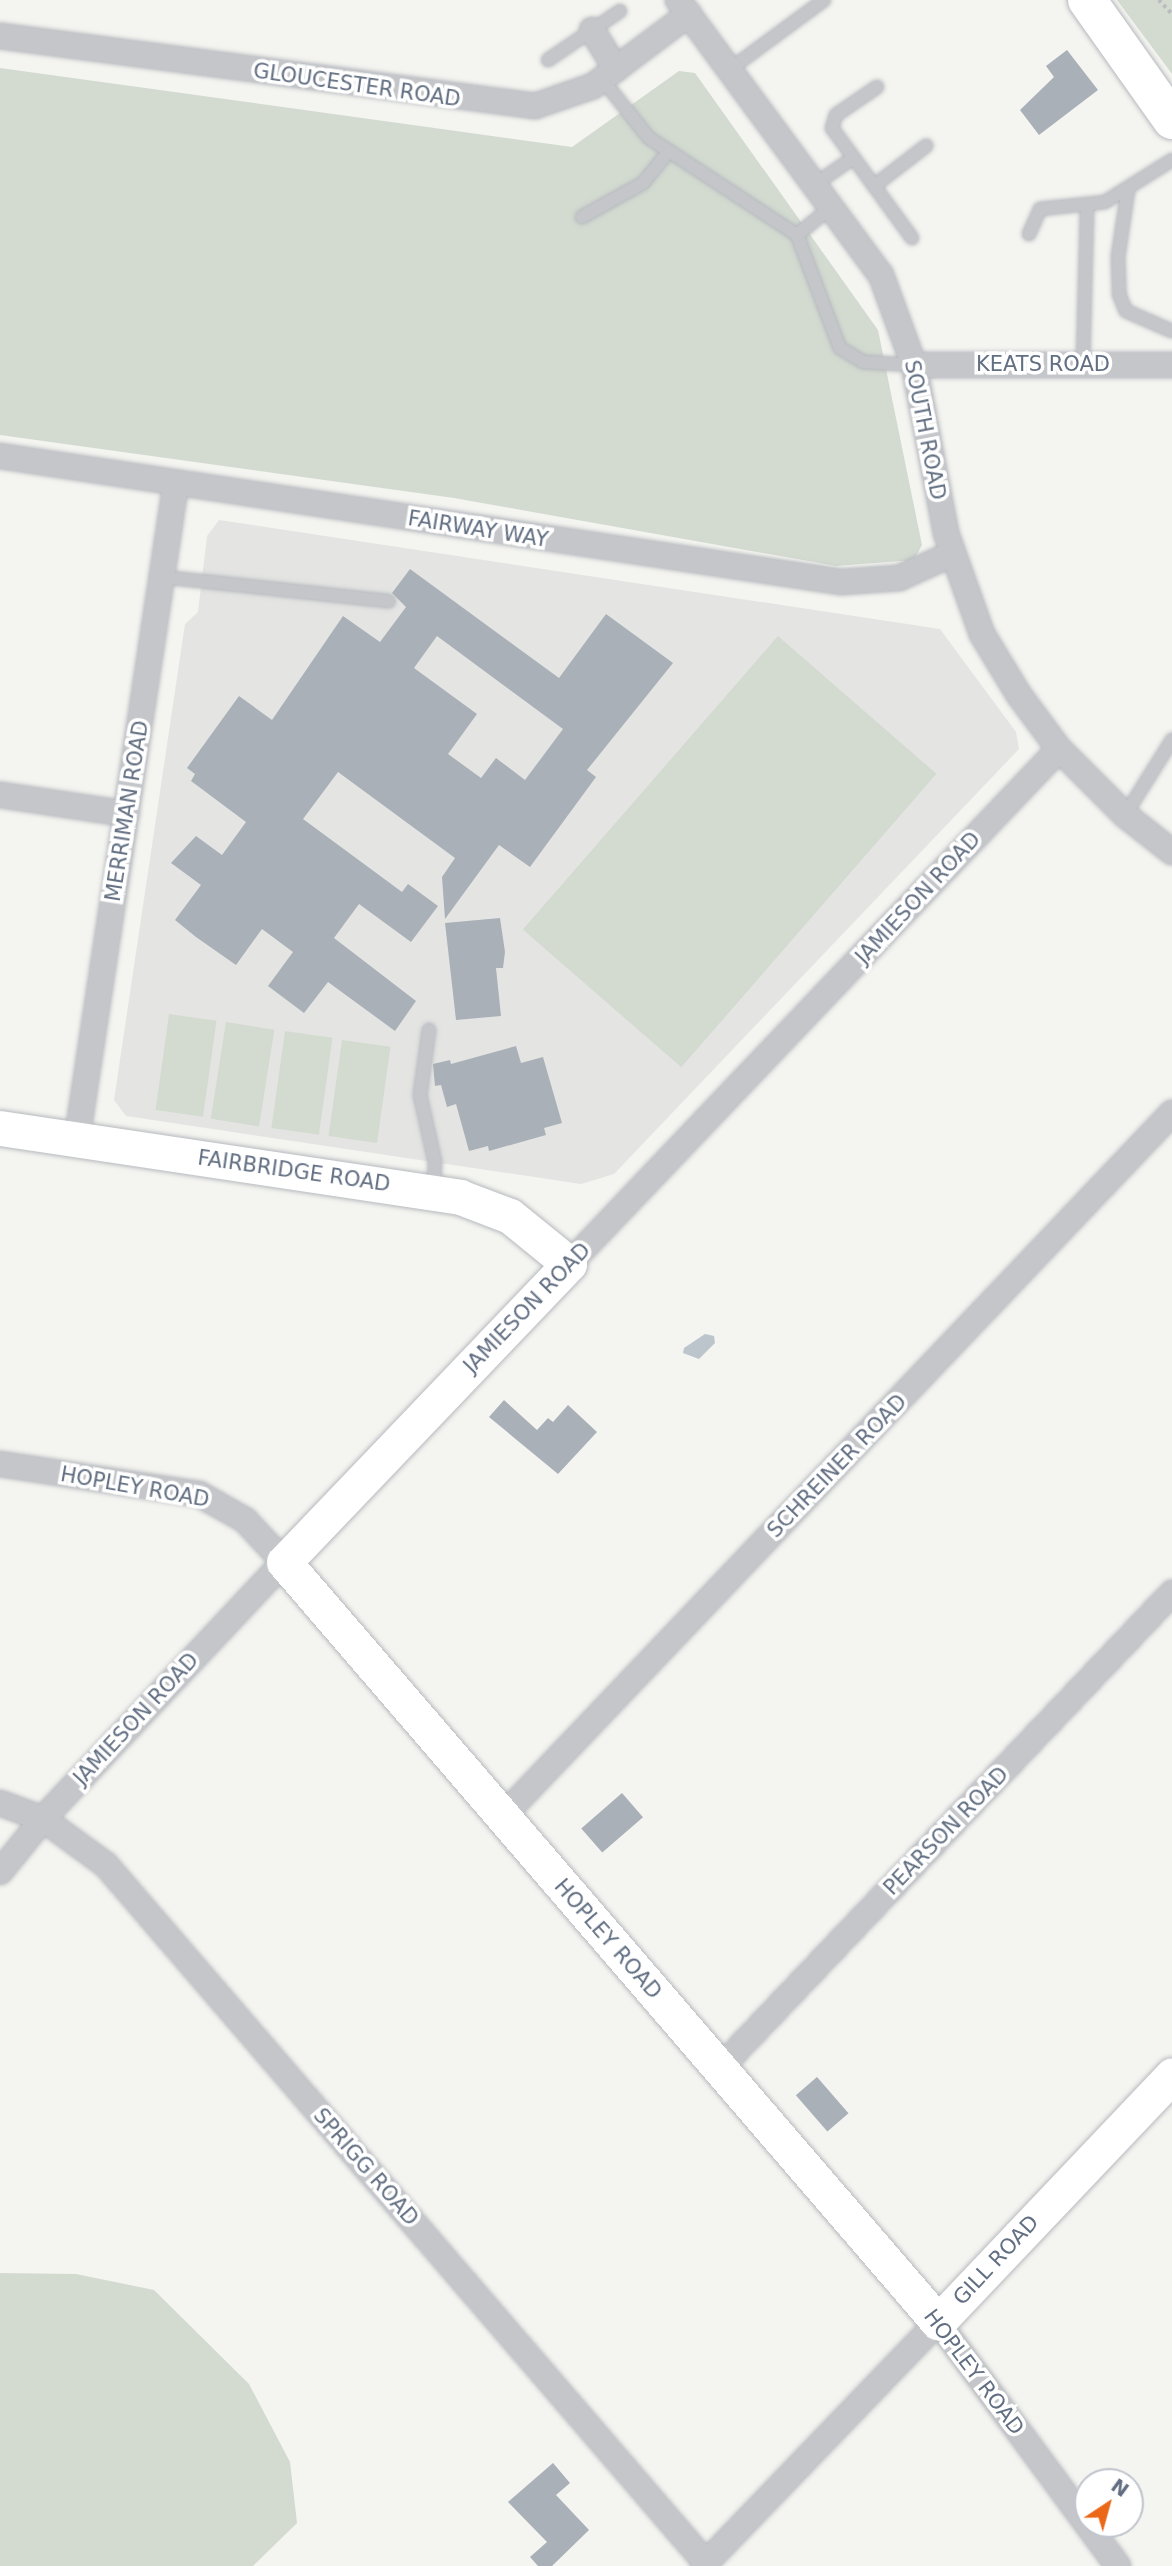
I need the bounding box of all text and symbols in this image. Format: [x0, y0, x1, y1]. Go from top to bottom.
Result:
street label: GLOUCESTER ROAD [252, 58, 462, 112]
street label: KEATS ROAD [976, 351, 1110, 377]
street label: SOUTH ROAD [899, 358, 951, 502]
street label: FAIRWAY WAY [406, 505, 550, 553]
street label: MERRIMAN ROAD [100, 719, 154, 903]
street label: JAMIESON ROAD [850, 827, 986, 969]
street label: FAIRBRIDGE ROAD [196, 1145, 392, 1197]
street label: JAMIESON ROAD [458, 1238, 596, 1378]
street label: SCHREINER ROAD [762, 1389, 912, 1543]
street label: HOPLEY ROAD [59, 1462, 211, 1512]
street label: JAMIESON ROAD [68, 1648, 204, 1790]
street label: PEARSON ROAD [878, 1762, 1014, 1900]
street label: HOPLEY ROAD [549, 1874, 667, 2004]
street label: SPRIGG ROAD [308, 2103, 424, 2231]
street label: GILL ROAD [948, 2210, 1044, 2310]
street label: HOPLEY ROAD [919, 2304, 1029, 2440]
north arrow [1074, 2468, 1144, 2538]
text: N [1107, 2474, 1133, 2501]

